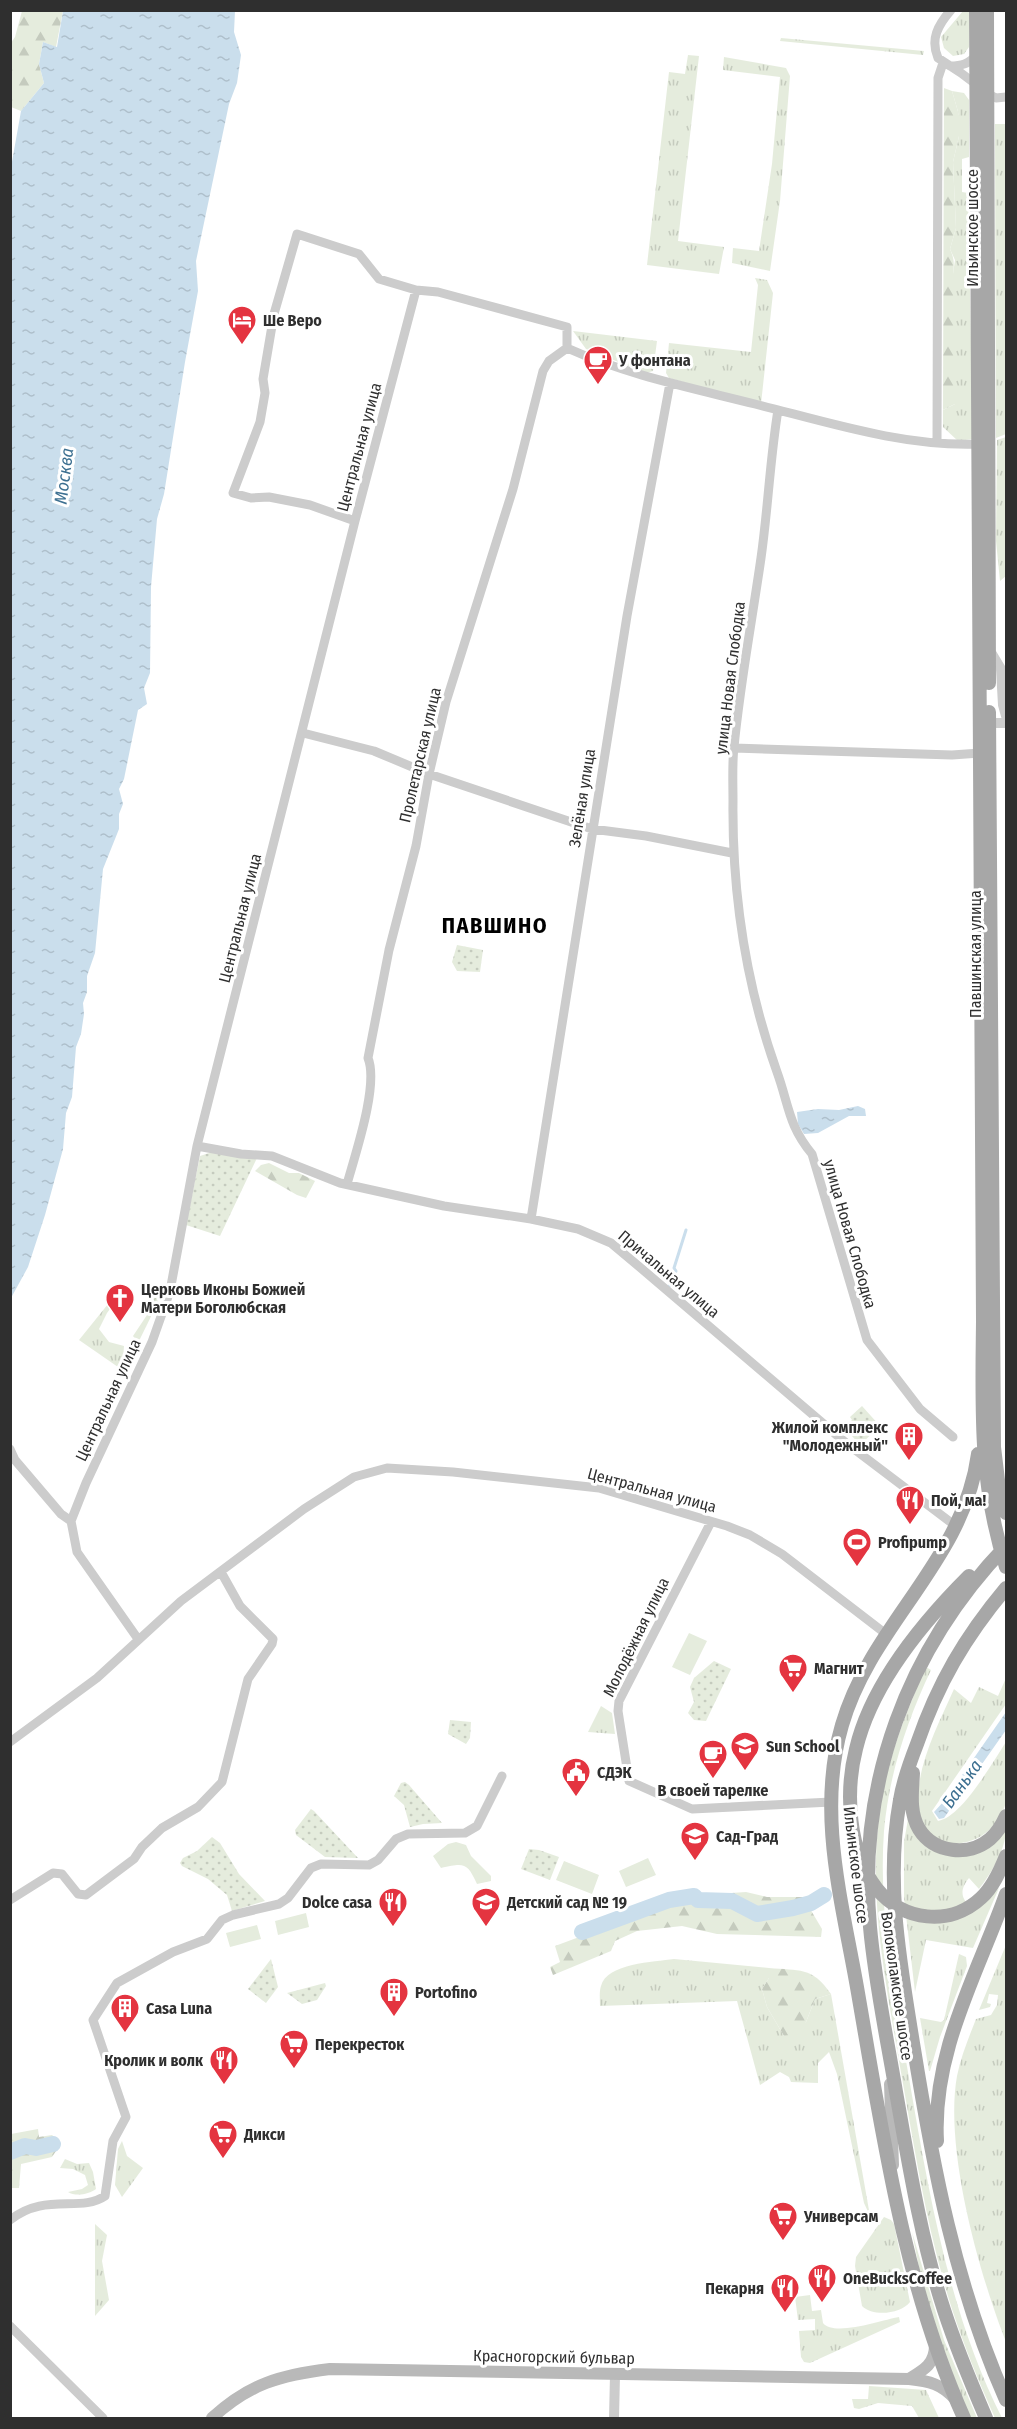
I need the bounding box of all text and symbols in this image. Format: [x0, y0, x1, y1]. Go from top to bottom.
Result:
street label: Ильинское шоссе [963, 169, 982, 287]
hotel icon: Ше Веро [226, 304, 258, 346]
place label: Ше Веро [263, 311, 322, 330]
cafe icon: У фонтана [582, 344, 614, 386]
place label: У фонтана [618, 351, 691, 370]
street label: Центральная улица [333, 380, 385, 513]
water label: Москва [50, 447, 78, 505]
street label: улица Новая Слободка [711, 600, 749, 756]
street label: Пролетарская улица [395, 685, 445, 824]
street label: Зелёная улица [565, 747, 599, 849]
street label: Центральная улица [215, 851, 265, 985]
street label: Павшинская улица [966, 890, 985, 1018]
district label: ПАВШИНО [442, 912, 548, 939]
street label: улица Новая Слободка [820, 1157, 880, 1311]
street label: Причальная улица [615, 1226, 724, 1322]
place label: Церковь Иконы Божией Матери Боголюбская [141, 1280, 305, 1317]
church icon: Церковь Иконы Божией Матери Боголюбская [104, 1282, 136, 1324]
street label: Центральная улица [71, 1336, 145, 1464]
place label: Жилой комплекс "Молодежный" [771, 1418, 888, 1455]
building icon: Жилой комплекс "Молодежный" [893, 1420, 925, 1462]
street label: Центральная улица [586, 1464, 719, 1516]
restaurant icon: Пой, ма! [894, 1484, 926, 1526]
place label: Пой, ма! [931, 1491, 986, 1510]
sports icon: Profipump [841, 1526, 873, 1568]
place label: Profipump [878, 1533, 947, 1552]
street label: Молодёжная улица [599, 1574, 673, 1700]
supermarket icon: Магнит [777, 1652, 809, 1694]
place label: Магнит [814, 1659, 864, 1678]
school or university icon: Sun School [729, 1730, 761, 1772]
place label: Sun School [766, 1737, 840, 1756]
cafe icon: В своей тарелке [697, 1738, 729, 1780]
public building icon: СДЭК [560, 1756, 592, 1798]
water label: Банька [937, 1756, 987, 1812]
place label: СДЭК [597, 1763, 633, 1782]
place label: В своей тарелке [658, 1781, 768, 1800]
street label: Ильинское шоссе [839, 1805, 873, 1925]
school or university icon: Сад-Град [679, 1820, 711, 1862]
place label: Сад-Град [716, 1827, 778, 1846]
restaurant icon: Dolce casa [377, 1886, 409, 1928]
school or university icon: Детский сад № 19 [470, 1886, 502, 1928]
place label: Dolce casa [302, 1893, 372, 1912]
place label: Детский сад № 19 [506, 1893, 627, 1912]
street label: Волоколамское шоссе [877, 1910, 917, 2062]
building icon: Portofino [378, 1976, 410, 2018]
place label: Portofino [415, 1983, 478, 2002]
building icon: Casa Luna [109, 1992, 141, 2034]
place label: Casa Luna [146, 1999, 212, 2018]
supermarket icon: Перекресток [278, 2028, 310, 2070]
place label: Перекресток [315, 2035, 405, 2054]
restaurant icon: Кролик и волк [208, 2044, 240, 2086]
place label: Кролик и волк [104, 2051, 204, 2070]
supermarket icon: Дикси [207, 2118, 239, 2160]
place label: Дикси [243, 2125, 285, 2144]
supermarket icon: Универсам [767, 2200, 799, 2242]
place label: Универсам [803, 2207, 878, 2226]
restaurant icon: OneBucksCoffee [806, 2262, 838, 2304]
place label: OneBucksCoffee [843, 2269, 952, 2288]
restaurant icon: Пекарня [769, 2272, 801, 2314]
place label: Пекарня [705, 2279, 764, 2298]
street label: Красногорский бульвар [473, 2346, 635, 2368]

